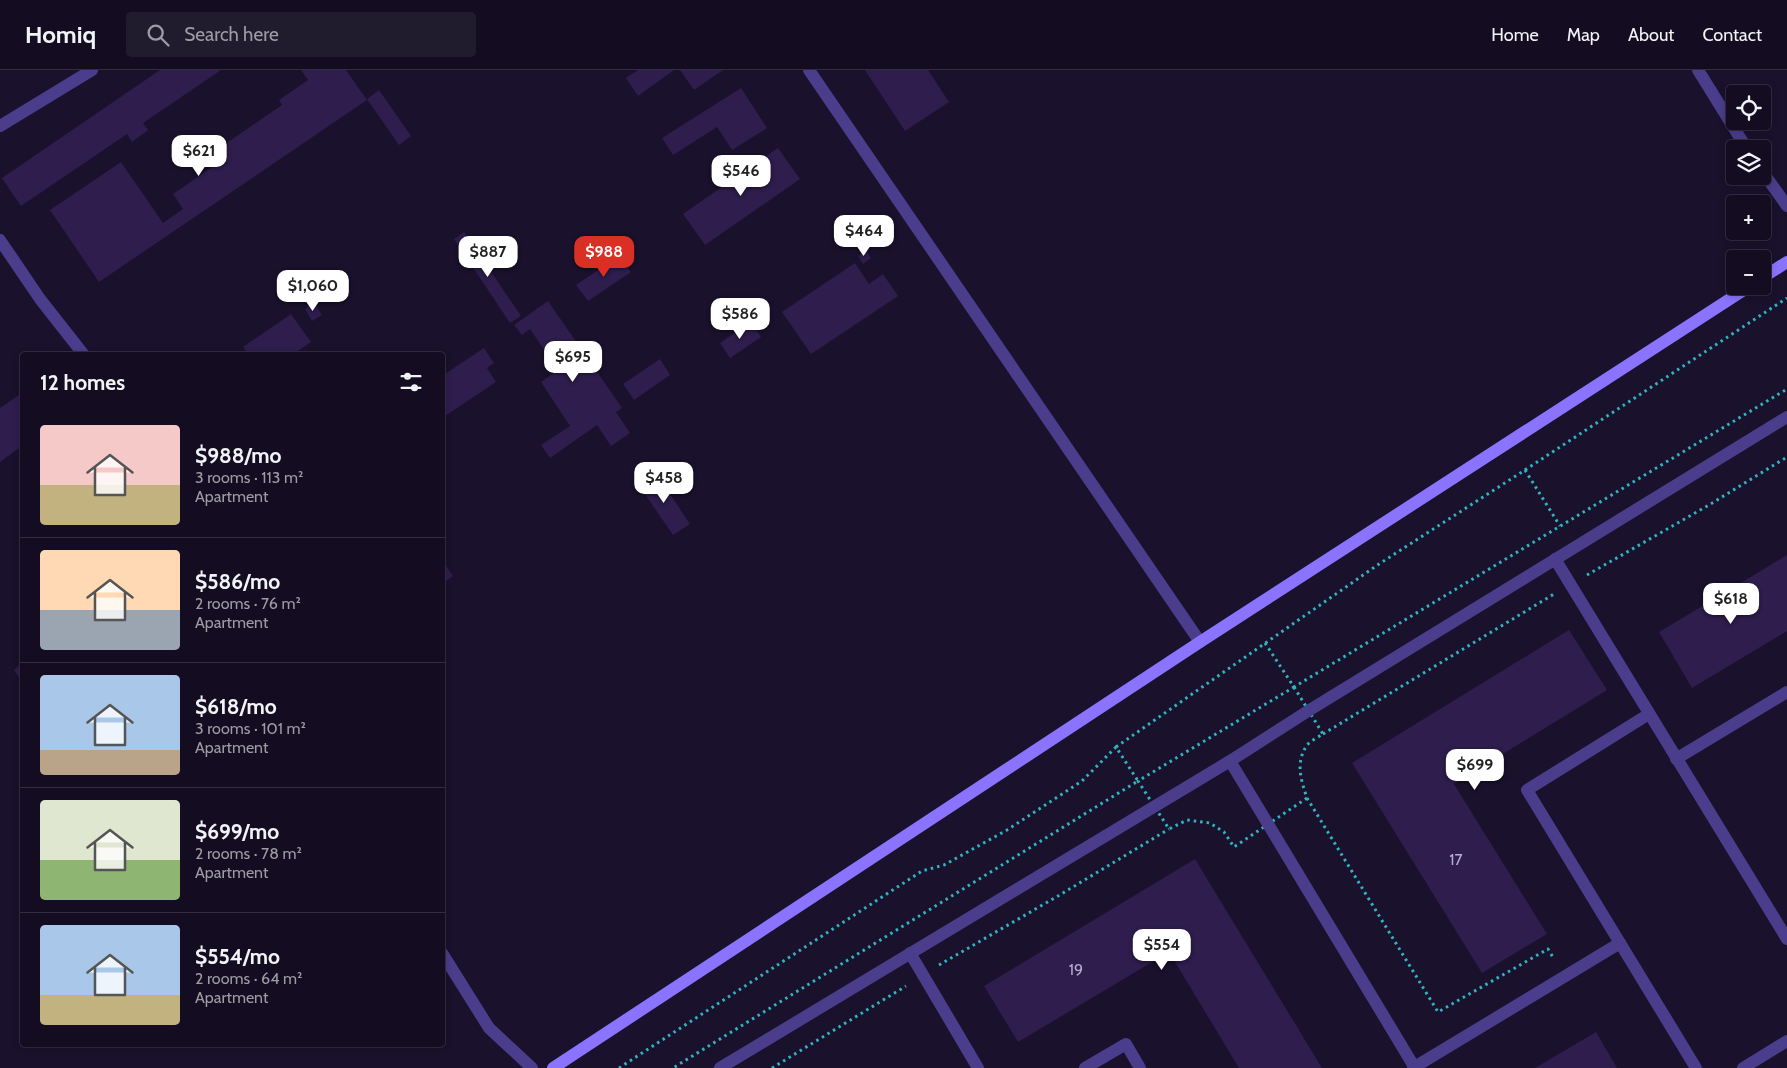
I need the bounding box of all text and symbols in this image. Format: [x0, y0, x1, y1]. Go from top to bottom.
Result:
search box [126, 12, 476, 57]
text: Homiq [25, 20, 96, 49]
icon: search [144, 21, 172, 49]
text: Search here [184, 23, 279, 46]
text: Home [1491, 24, 1539, 46]
text: Map [1567, 24, 1600, 46]
text: About [1628, 24, 1674, 46]
text: Contact [1702, 24, 1762, 46]
map controls [1726, 85, 1771, 295]
button: locate [1726, 85, 1771, 130]
pin: $621 [169, 134, 229, 177]
button: layers [1726, 140, 1771, 185]
text: $621 [183, 141, 215, 160]
pin: $546 [711, 154, 771, 197]
text: $546 [723, 161, 759, 180]
button: + [1726, 195, 1771, 240]
pin: $464 [834, 214, 894, 257]
text: $464 [845, 221, 883, 240]
pin: $887 [458, 236, 518, 278]
pin: $988 [574, 236, 634, 278]
text: $887 [470, 242, 506, 261]
text: $988 [585, 242, 623, 261]
button: − [1726, 250, 1771, 295]
pin: $1,060 [272, 270, 354, 312]
text: $1,060 [288, 276, 338, 295]
pin: $586 [710, 298, 770, 340]
text: $586 [722, 304, 758, 323]
pin: $695 [543, 340, 603, 383]
text: $695 [555, 347, 591, 366]
icon: filters [397, 368, 425, 396]
text: 12 homes [40, 370, 125, 395]
text: $988/mo [195, 443, 282, 468]
icon: home [80, 445, 140, 505]
pin: $458 [634, 462, 694, 504]
text: 3 rooms · 113 m² [195, 468, 303, 487]
text: $458 [645, 468, 683, 487]
text: Apartment [195, 487, 268, 506]
text: $586/mo [195, 569, 280, 594]
icon: home [80, 570, 140, 630]
pin: $618 [1701, 582, 1761, 625]
text: $618 [1714, 589, 1748, 608]
text: 2 rooms · 76 m² [195, 594, 301, 613]
text: Apartment [195, 613, 268, 632]
text: $618/mo [195, 694, 277, 719]
icon: home [80, 695, 140, 755]
text: 3 rooms · 101 m² [195, 719, 306, 738]
text: Apartment [195, 738, 268, 757]
pin: $699 [1445, 748, 1505, 791]
text: $699 [1457, 755, 1493, 774]
text: $699/mo [195, 819, 279, 844]
icon: home [80, 820, 140, 880]
text: 2 rooms · 78 m² [195, 844, 302, 863]
house number: 17 [1449, 850, 1463, 869]
text: Apartment [195, 863, 268, 882]
pin: $554 [1132, 928, 1192, 971]
text: $554 [1144, 935, 1180, 954]
text: $554/mo [195, 944, 280, 969]
icon: home [80, 945, 140, 1005]
house number: 19 [1069, 960, 1083, 979]
text: 2 rooms · 64 m² [195, 969, 302, 988]
text: Apartment [195, 988, 268, 1007]

